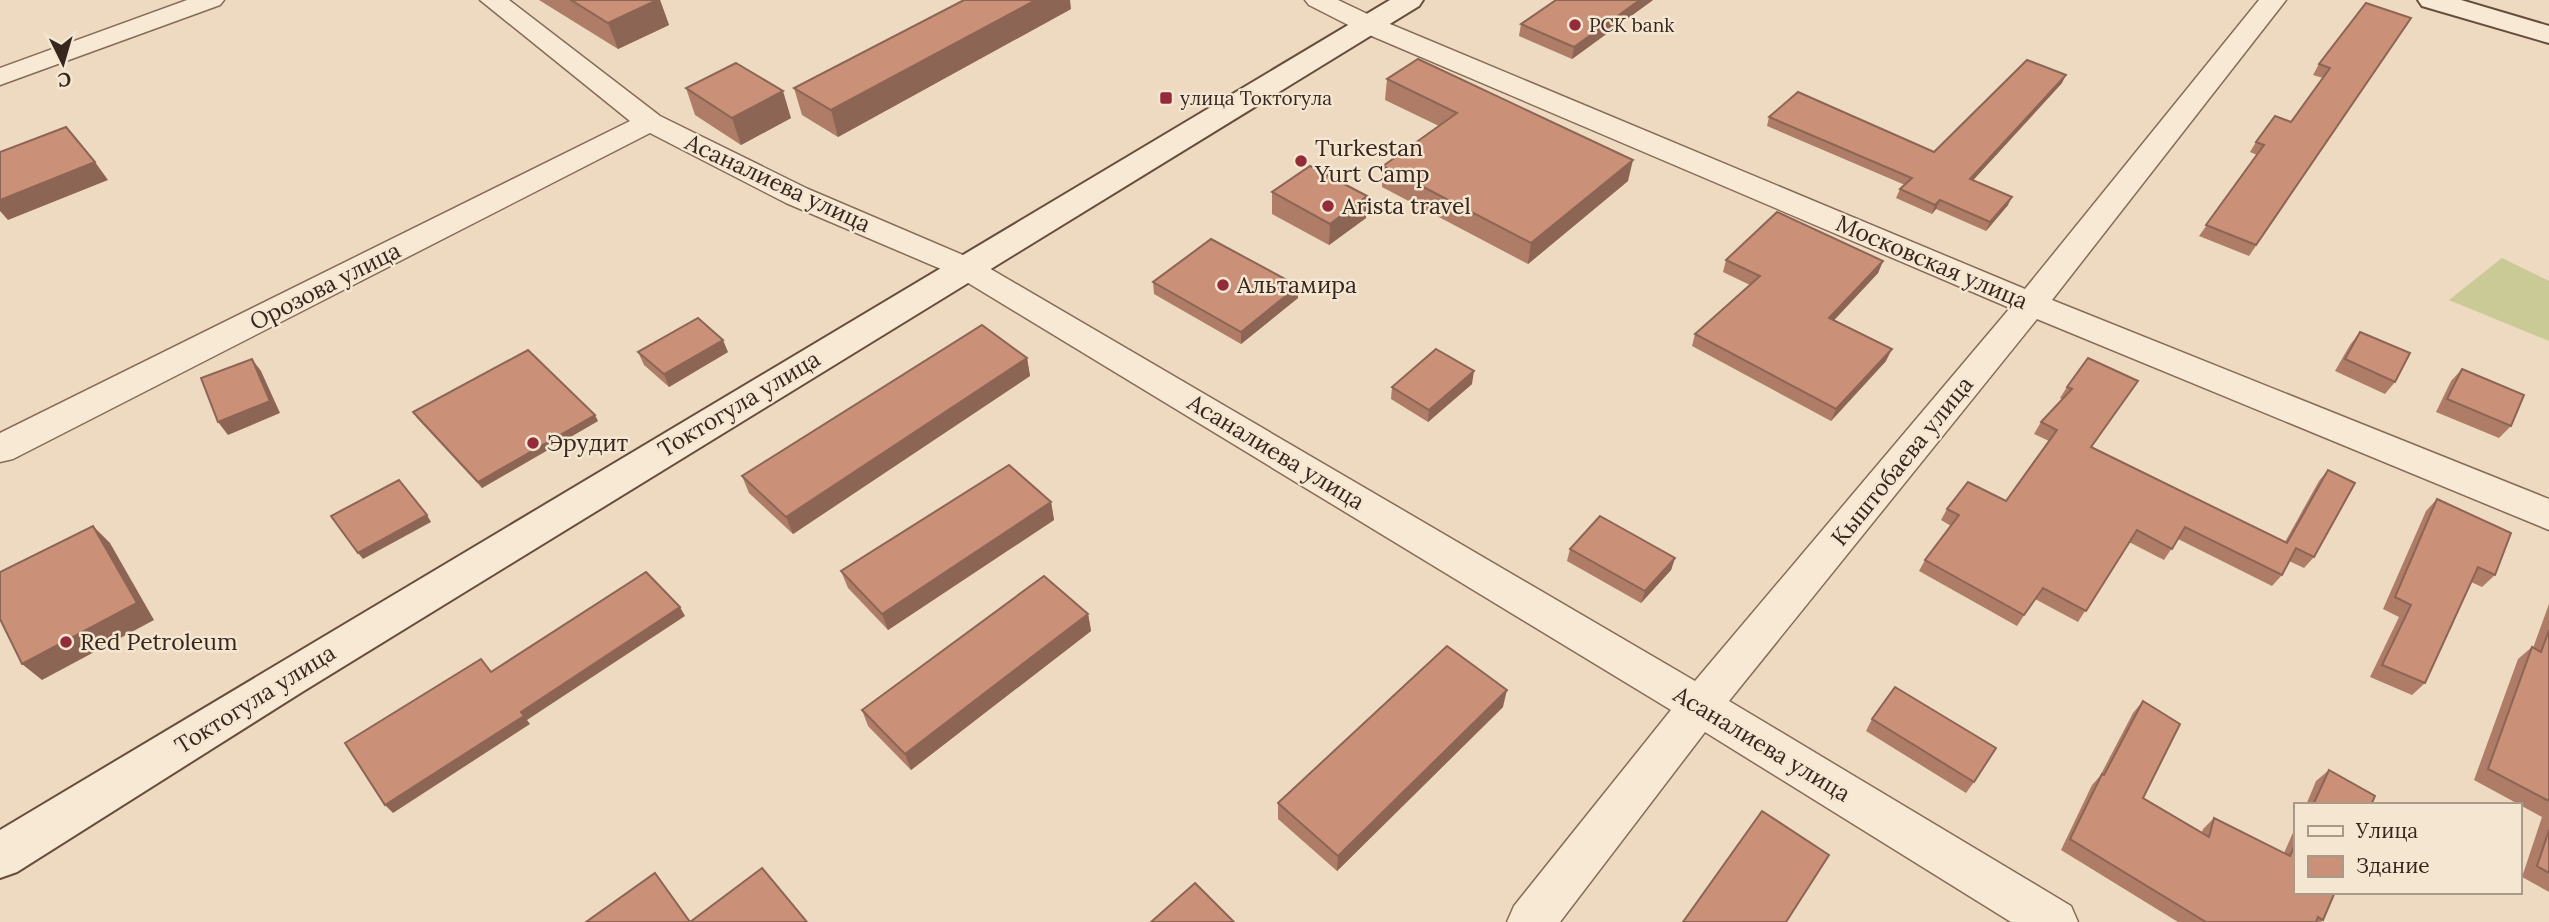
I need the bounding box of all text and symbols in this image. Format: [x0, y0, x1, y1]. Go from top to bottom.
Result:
place label: PCK bank [1589, 13, 1675, 37]
marker: PCK bank [1567, 17, 1583, 33]
north arrow [28, 28, 98, 98]
text: С [57, 67, 72, 92]
place label: улица Токтогула [1180, 86, 1332, 110]
marker: улица Токтогула [1158, 90, 1174, 106]
street label: Асаналиева улица [680, 126, 876, 238]
place label: Turkestan Yurt Camp [1314, 133, 1430, 188]
marker: Turkestan Yurt Camp [1293, 153, 1309, 169]
place label: Arista travel [1341, 191, 1471, 220]
marker: Arista travel [1320, 198, 1336, 214]
street label: Московская улица [1832, 208, 2033, 315]
street label: Орозова улица [244, 235, 405, 336]
place label: Альтамира [1236, 270, 1357, 299]
marker: Альтамира [1215, 277, 1231, 293]
street label: Токтогула улица [652, 344, 825, 463]
street label: Кыштобаева улица [1824, 370, 1979, 551]
street label: Асаналиева улица [1182, 387, 1370, 516]
place label: Эрудит [547, 428, 628, 457]
marker: Эрудит [525, 435, 541, 451]
place label: Red Petroleum [80, 627, 238, 656]
marker: Red Petroleum [58, 634, 74, 650]
street label: Токтогула улица [169, 637, 341, 760]
street label: Асаналиева улица [1668, 679, 1856, 808]
legend [2294, 803, 2521, 894]
text: Улица [2355, 817, 2418, 844]
text: Здание [2356, 852, 2430, 879]

